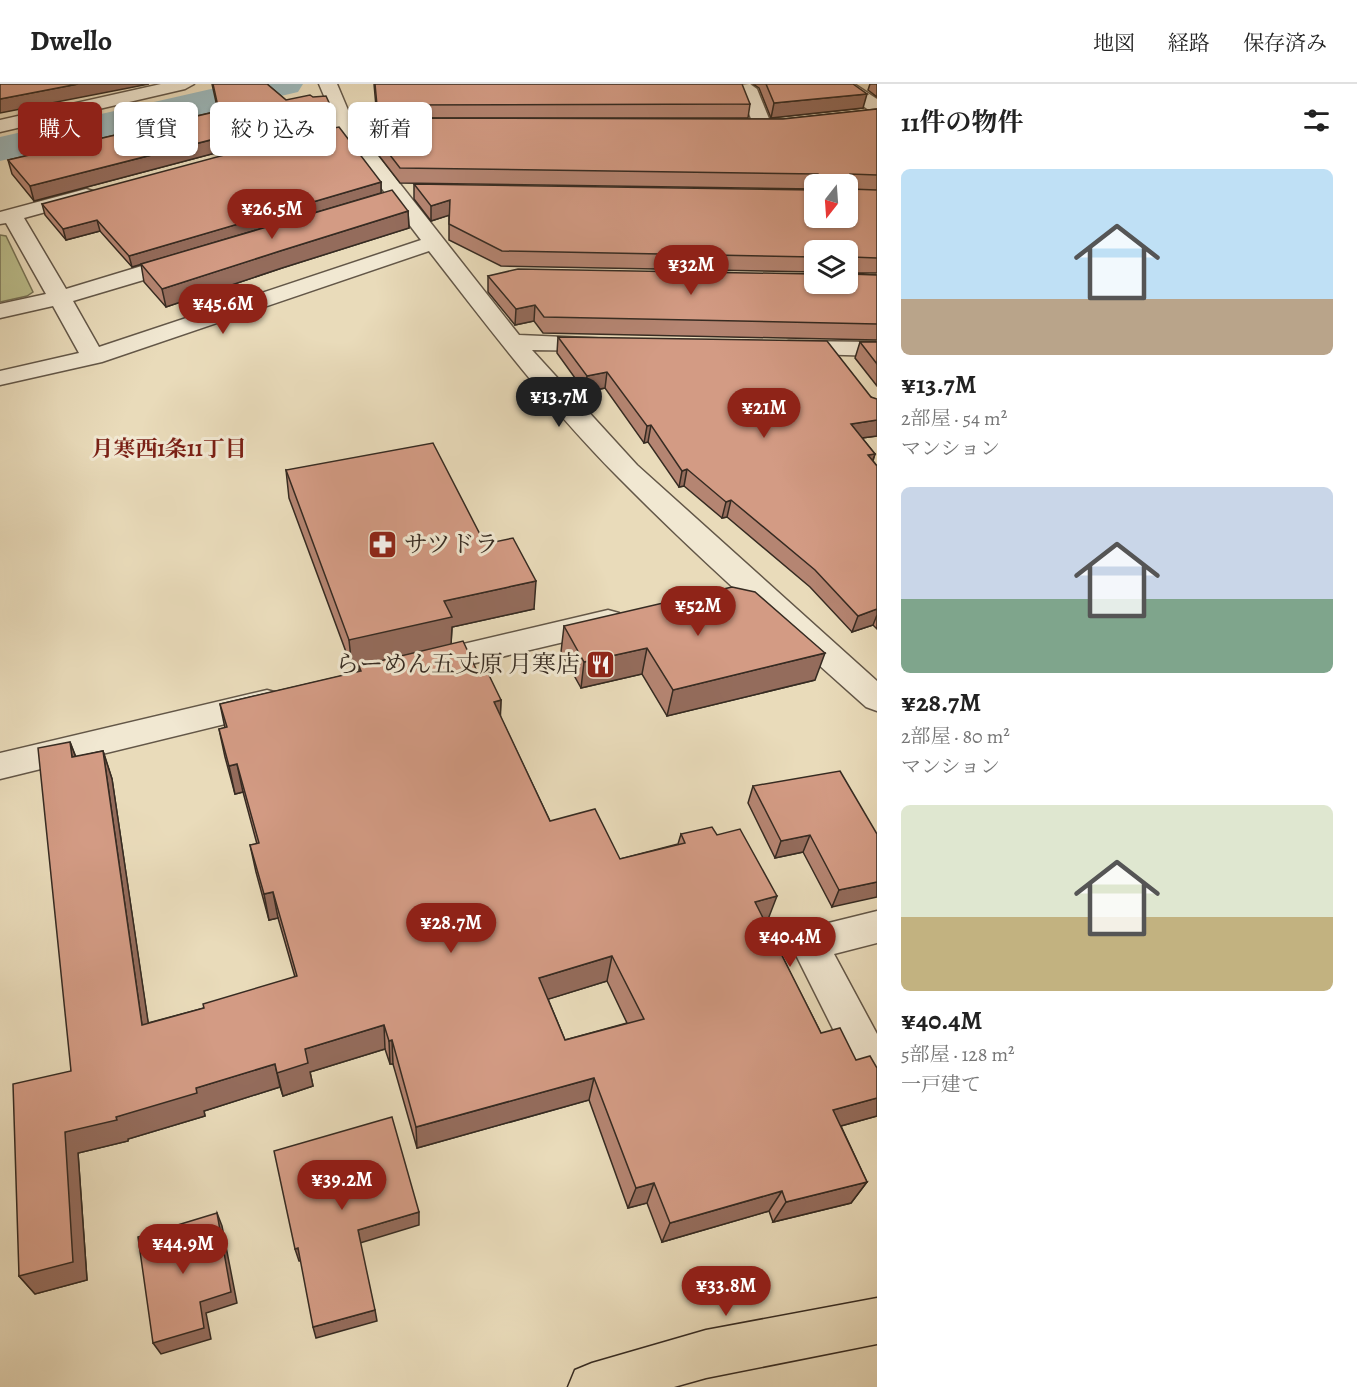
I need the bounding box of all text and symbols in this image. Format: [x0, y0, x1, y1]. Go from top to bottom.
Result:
text: Dwello [30, 22, 112, 60]
text: 地図 [1093, 29, 1135, 57]
text: 経路 [1168, 29, 1210, 57]
text: 保存済み [1243, 29, 1327, 57]
chip: 購入 [18, 102, 102, 156]
chip: 賃貸 [114, 102, 198, 156]
chip: 絞り込み [210, 102, 336, 156]
chip: 新着 [348, 102, 432, 156]
icon: filters [1300, 104, 1333, 137]
text: 11件の物件 [901, 105, 1024, 140]
north arrow [804, 174, 858, 228]
map controls [804, 174, 858, 294]
pin: ¥26.5M [223, 189, 321, 240]
text: ¥26.5M [241, 195, 303, 222]
icon: home [1063, 208, 1171, 316]
button: layers [804, 240, 858, 294]
pin: ¥32M [655, 245, 727, 296]
text: ¥32M [668, 251, 714, 278]
pin: ¥45.6M [174, 284, 272, 335]
text: ¥45.6M [192, 290, 254, 317]
text: ¥13.7M [901, 367, 977, 402]
pin: ¥13.7M [510, 377, 608, 428]
text: ¥13.7M [530, 383, 588, 410]
pin: ¥21M [728, 388, 800, 439]
text: ¥21M [741, 394, 787, 421]
text: 2部屋 · 54 m² [901, 405, 1007, 432]
district label: 月寒西1条11丁目 [91, 434, 247, 464]
text: マンション [901, 435, 1000, 462]
icon: home [1063, 526, 1171, 634]
pharmacy icon: サツドラ [367, 528, 399, 560]
place label: サツドラ [404, 528, 499, 560]
pin: ¥52M [662, 586, 734, 637]
text: ¥52M [675, 592, 721, 619]
place label: らーめん五丈原 月寒店 [335, 648, 580, 680]
restaurant icon: らーめん五丈原 月寒店 [585, 648, 617, 680]
text: ¥28.7M [901, 685, 981, 720]
text: 2部屋 · 80 m² [901, 723, 1010, 750]
text: マンション [901, 753, 1000, 780]
icon: home [1063, 844, 1171, 952]
pin: ¥28.7M [402, 903, 500, 954]
text: ¥28.7M [420, 909, 482, 936]
pin: ¥40.4M [741, 917, 839, 968]
text: ¥40.4M [759, 923, 821, 950]
text: ¥40.4M [901, 1003, 982, 1038]
text: 5部屋 · 128 m² [901, 1041, 1015, 1068]
text: 一戸建て [901, 1071, 981, 1098]
pin: ¥39.2M [293, 1160, 391, 1211]
text: ¥39.2M [311, 1166, 373, 1193]
pin: ¥44.9M [134, 1224, 232, 1275]
text: ¥44.9M [152, 1230, 214, 1257]
pin: ¥33.8M [677, 1266, 775, 1317]
text: ¥33.8M [696, 1272, 756, 1299]

